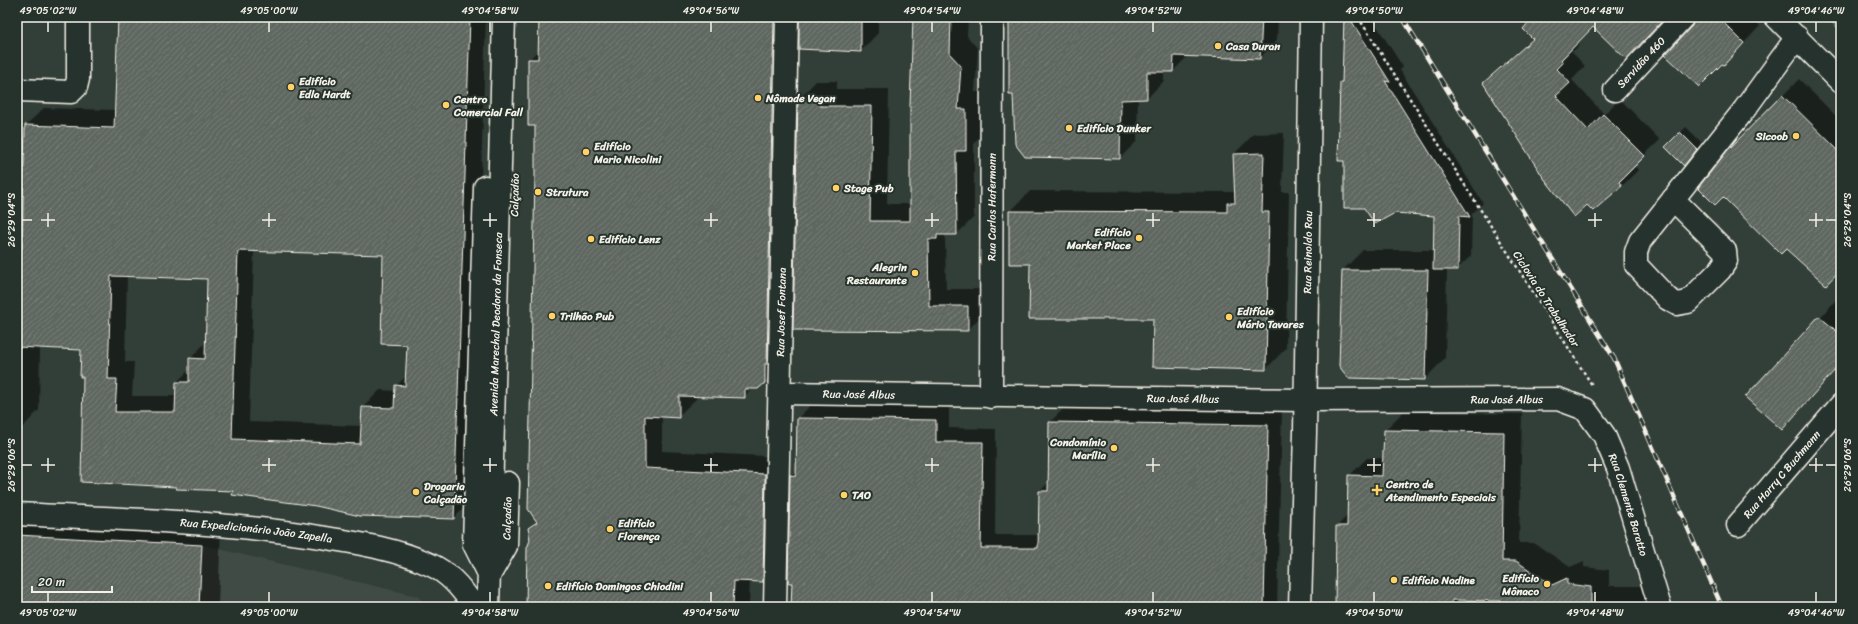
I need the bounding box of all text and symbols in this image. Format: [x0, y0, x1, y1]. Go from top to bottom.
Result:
text: 49°05'02"W [20, 2, 77, 20]
text: 49°05'00"W [240, 2, 298, 20]
text: 49°04'58"W [462, 2, 519, 20]
text: 49°04'56"W [683, 2, 740, 20]
text: 49°04'54"W [903, 2, 961, 20]
text: 49°04'52"W [1125, 2, 1182, 20]
text: 49°04'50"W [1345, 2, 1403, 20]
text: 49°04'48"W [1566, 2, 1624, 20]
text: 49°04'46"W [1788, 2, 1845, 20]
street label: Servidão 460 [1612, 32, 1670, 92]
place label: Casa Duran [1225, 37, 1280, 56]
marker: Casa Duran [1213, 41, 1223, 51]
place label: Edifício Edla Hardt [299, 72, 351, 104]
marker: Edifício Edla Hardt [286, 82, 296, 92]
place label: Nômade Vegan [765, 89, 836, 108]
place label: Centro Comercial Fall [453, 90, 524, 122]
marker: Nômade Vegan [753, 93, 763, 103]
marker: Centro Comercial Fall [441, 100, 451, 110]
place label: Edifício Dunker [1077, 119, 1152, 138]
marker: Edifício Dunker [1064, 123, 1074, 133]
place label: Sicoob [1755, 127, 1788, 146]
marker: Sicoob [1791, 131, 1801, 141]
place label: Edifício Mario Nicolini [593, 137, 662, 169]
marker: Edifício Mario Nicolini [581, 147, 591, 157]
street label: Rua Carlos Hafermann [982, 153, 1001, 261]
street label: Calçadão [505, 173, 525, 217]
place label: Stage Pub [843, 179, 894, 198]
place label: Strutura [545, 183, 589, 202]
marker: Stage Pub [831, 183, 841, 193]
marker: Strutura [533, 187, 543, 197]
text: 26°29'04"S [3, 192, 21, 247]
text: 26°29'04"S [1839, 192, 1857, 247]
street label: Rua Reinoldo Rau [1298, 210, 1318, 294]
place label: Edifício Market Place [1066, 223, 1132, 255]
place label: Edifício Lenz [599, 230, 661, 249]
street label: Avenida Marechal Deodoro da Fonseca [484, 232, 508, 417]
marker: Edifício Market Place [1134, 233, 1144, 243]
marker: Edifício Lenz [586, 234, 596, 244]
street label: Ciclovia do Trabalhador [1508, 247, 1585, 352]
place label: Alegrin Restaurante [846, 258, 907, 290]
street label: Rua Josef Fontana [771, 267, 791, 357]
marker: Alegrin Restaurante [910, 268, 920, 278]
place label: Edifício Mário Tavares [1236, 302, 1305, 334]
place label: Trilhão Pub [560, 307, 615, 326]
marker: Trilhão Pub [547, 311, 557, 321]
marker: Edifício Mário Tavares [1224, 312, 1234, 322]
street label: Rua José Albus [823, 384, 896, 404]
street label: Rua José Albus [1147, 388, 1220, 408]
street label: Rua José Albus [1471, 390, 1544, 409]
street label: Rua Harry C Buchmann [1738, 426, 1825, 523]
place label: Condomínio Marília [1049, 433, 1106, 465]
text: 26°29'06"S [3, 437, 21, 492]
text: 26°29'06"S [1839, 437, 1857, 492]
marker: Condomínio Marília [1109, 443, 1119, 453]
street label: Rua Clemente Baratto [1603, 450, 1654, 559]
place label: Centro de Atendimento Especiais [1385, 475, 1497, 507]
place label: Drogaria Calçadão [423, 477, 468, 509]
marker: Centro de Atendimento Especiais [1371, 484, 1383, 496]
place label: TAO [852, 486, 871, 505]
marker: Drogaria Calçadão [411, 487, 421, 497]
marker: TAO [839, 490, 849, 500]
street label: Calçadão [497, 496, 517, 540]
street label: Rua Expedicionário João Zapella [180, 513, 334, 548]
place label: Edifício Florença [617, 514, 660, 546]
marker: Edifício Florença [605, 524, 615, 534]
scale bar [32, 568, 112, 594]
place label: Edifício Mônaco [1501, 569, 1540, 601]
text: 20 m [38, 571, 65, 593]
place label: Edifício Nadine [1402, 571, 1475, 590]
marker: Edifício Nadine [1389, 575, 1399, 585]
place label: Edifício Domingos Chiodini [556, 577, 684, 596]
marker: Edifício Mônaco [1542, 579, 1552, 589]
marker: Edifício Domingos Chiodini [543, 581, 553, 591]
text: 49°05'02"W [20, 604, 77, 622]
text: 49°05'00"W [240, 604, 298, 622]
text: 49°04'58"W [462, 604, 519, 622]
text: 49°04'56"W [683, 604, 740, 622]
text: 49°04'54"W [903, 604, 961, 622]
text: 49°04'52"W [1125, 604, 1182, 622]
text: 49°04'50"W [1345, 604, 1403, 622]
text: 49°04'48"W [1566, 604, 1624, 622]
text: 49°04'46"W [1788, 604, 1845, 622]

